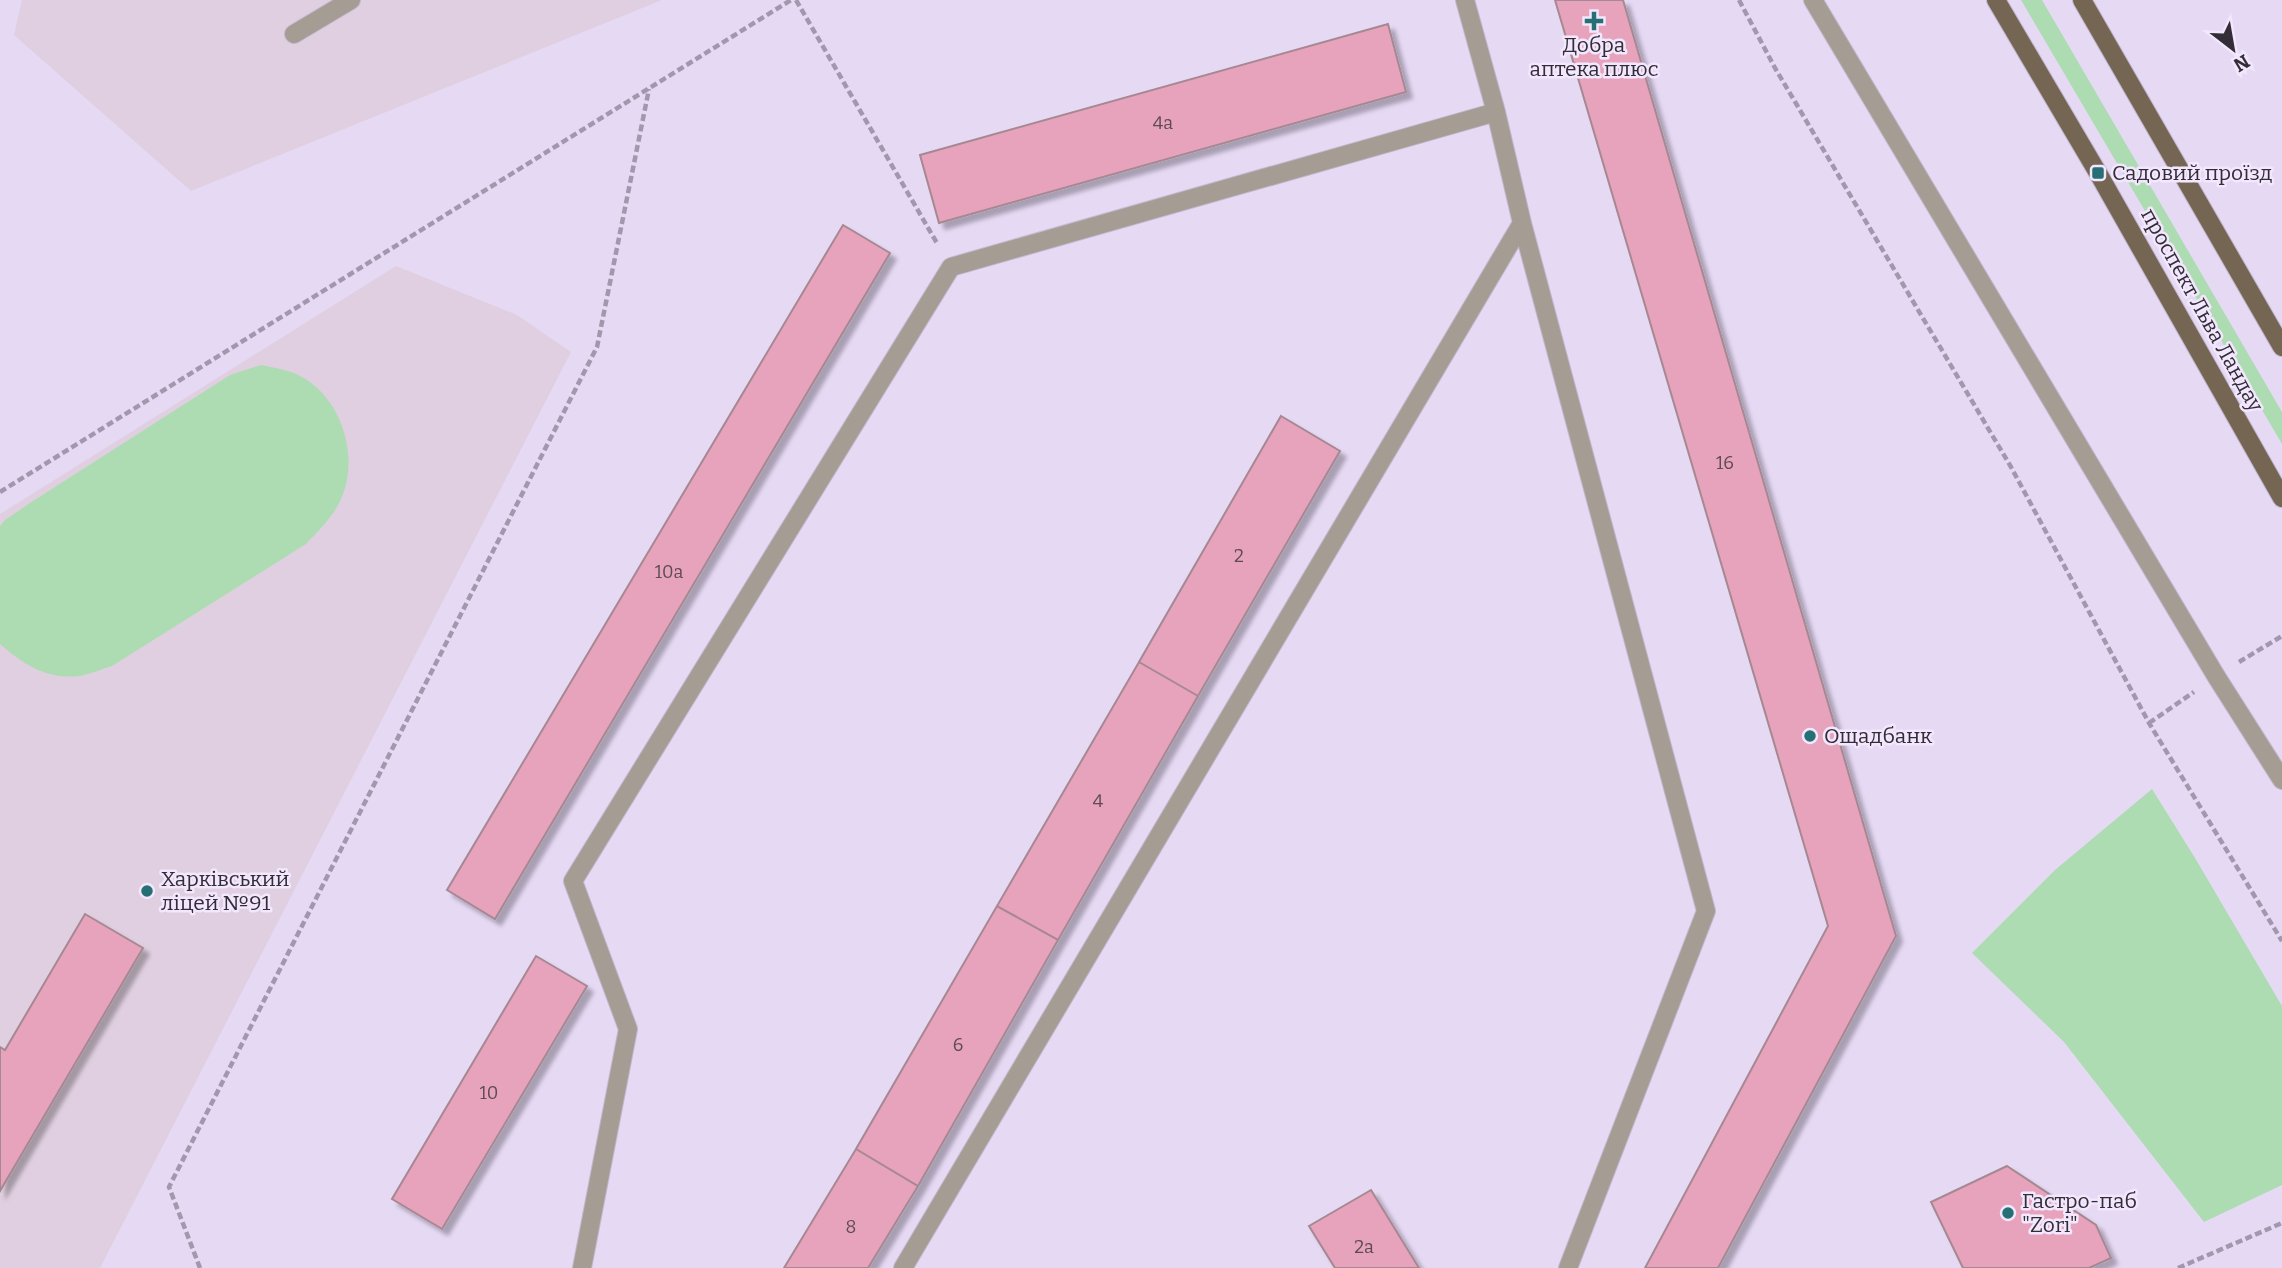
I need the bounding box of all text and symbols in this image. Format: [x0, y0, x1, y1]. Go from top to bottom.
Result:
marker: Добра аптека плюс [1586, 13, 1602, 29]
north arrow [2198, 14, 2268, 84]
place label: Добра аптека плюс [1530, 32, 1659, 82]
text: N [2229, 50, 2254, 77]
house number: 4а [1153, 112, 1173, 134]
place label: Садовий проїзд [2112, 160, 2272, 186]
marker: Садовий проїзд [2090, 165, 2106, 181]
street label: проспект Льва Ландау [2135, 204, 2269, 417]
house number: 16 [1716, 452, 1734, 474]
house number: 2 [1234, 545, 1244, 567]
house number: 10а [655, 561, 683, 583]
place label: Ощадбанк [1824, 723, 1933, 749]
marker: Ощадбанк [1802, 728, 1818, 744]
house number: 4 [1093, 790, 1104, 812]
place label: Харківський ліцей №91 [161, 866, 290, 916]
marker: Харківський ліцей №91 [139, 883, 155, 899]
house number: 6 [953, 1034, 963, 1056]
house number: 10 [480, 1082, 498, 1104]
place label: Гастро-паб "Zori" [2022, 1188, 2137, 1238]
marker: Гастро-паб "Zori" [2000, 1205, 2016, 1221]
house number: 8 [846, 1216, 856, 1238]
house number: 2а [1354, 1236, 1374, 1258]

